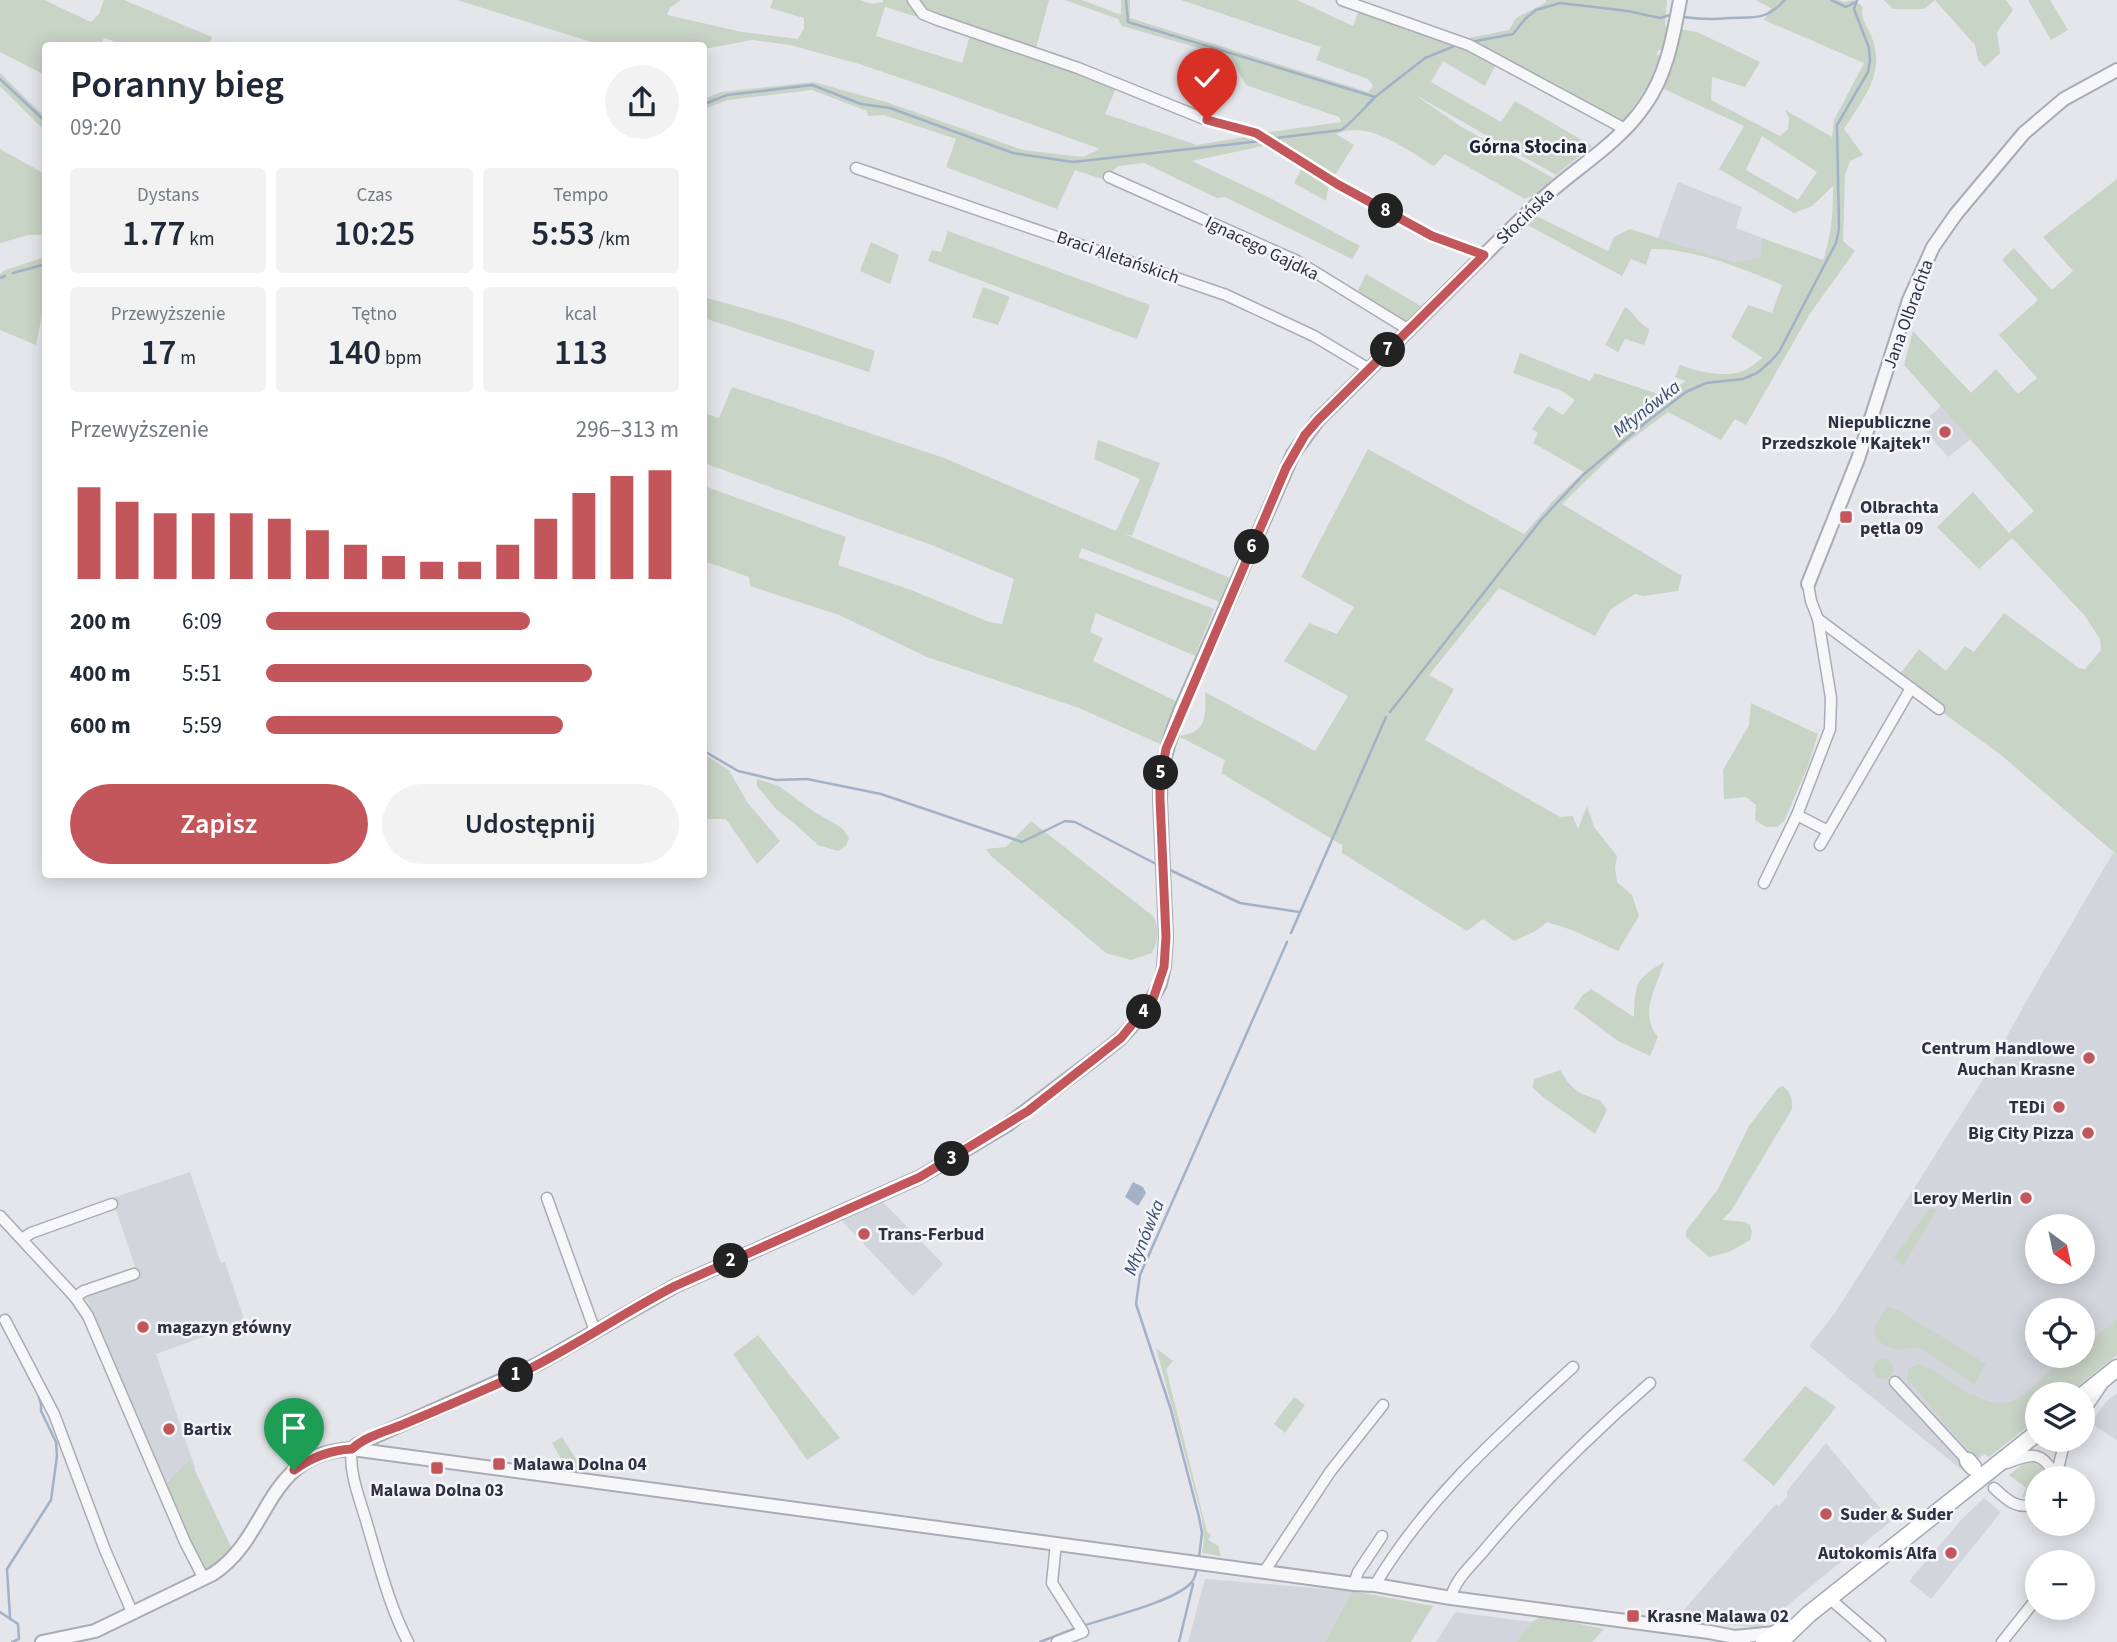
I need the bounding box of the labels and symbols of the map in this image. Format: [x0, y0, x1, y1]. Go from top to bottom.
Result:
pin [1177, 48, 1237, 120]
district label: Górna Słocina [1469, 134, 1587, 161]
street label: Słocińska [1491, 182, 1560, 251]
pin: 8 [1368, 194, 1404, 228]
street label: Ignacego Gajdka [1201, 210, 1323, 287]
street label: Braci Aletańskich [1053, 225, 1183, 290]
street label: Jana Olbrachta [1877, 256, 1940, 372]
pin: 7 [1370, 332, 1406, 368]
water label: Młynówka [1607, 374, 1686, 444]
place label: Niepubliczne Przedszkole "Kajtek" [1761, 410, 1931, 456]
marker: Niepubliczne Przedszkole "Kajtek" [1937, 424, 1953, 440]
place label: Olbrachta pętla 09 [1860, 495, 1939, 541]
marker: Olbrachta pętla 09 [1838, 509, 1854, 525]
pin: 6 [1234, 530, 1270, 564]
pin: 5 [1144, 756, 1178, 790]
pin: 4 [1126, 995, 1162, 1030]
place label: Centrum Handlowe Auchan Krasne [1921, 1036, 2075, 1082]
marker: Centrum Handlowe Auchan Krasne [2081, 1050, 2097, 1066]
place label: TEDi [2009, 1095, 2045, 1120]
marker: TEDi [2051, 1099, 2067, 1115]
place label: Big City Pizza [1968, 1121, 2074, 1146]
marker: Big City Pizza [2080, 1125, 2096, 1141]
pin: 3 [934, 1142, 970, 1176]
place label: Leroy Merlin [1913, 1186, 2012, 1211]
marker: Leroy Merlin [2018, 1190, 2034, 1206]
water label: Młynówka [1117, 1196, 1172, 1279]
north arrow [2025, 1214, 2095, 1284]
place label: Trans-Ferbud [878, 1222, 984, 1247]
marker: Trans-Ferbud [856, 1226, 872, 1242]
pin: 2 [714, 1244, 748, 1278]
place label: magazyn główny [157, 1315, 292, 1340]
marker: magazyn główny [135, 1319, 151, 1335]
pin: 1 [498, 1358, 534, 1392]
pin [264, 1398, 324, 1470]
place label: Bartix [183, 1417, 232, 1442]
marker: Bartix [161, 1421, 177, 1437]
place label: Malawa Dolna 04 [513, 1452, 647, 1477]
marker: Malawa Dolna 04 [491, 1456, 507, 1472]
marker: Malawa Dolna 03 [429, 1460, 445, 1476]
place label: Malawa Dolna 03 [370, 1478, 504, 1503]
place label: Suder & Suder [1840, 1502, 1954, 1527]
marker: Suder & Suder [1818, 1506, 1834, 1522]
place label: Autokomis Alfa [1817, 1541, 1937, 1566]
marker: Autokomis Alfa [1943, 1545, 1959, 1561]
place label: Krasne Malawa 02 [1647, 1604, 1789, 1629]
marker: Krasne Malawa 02 [1625, 1608, 1641, 1624]

